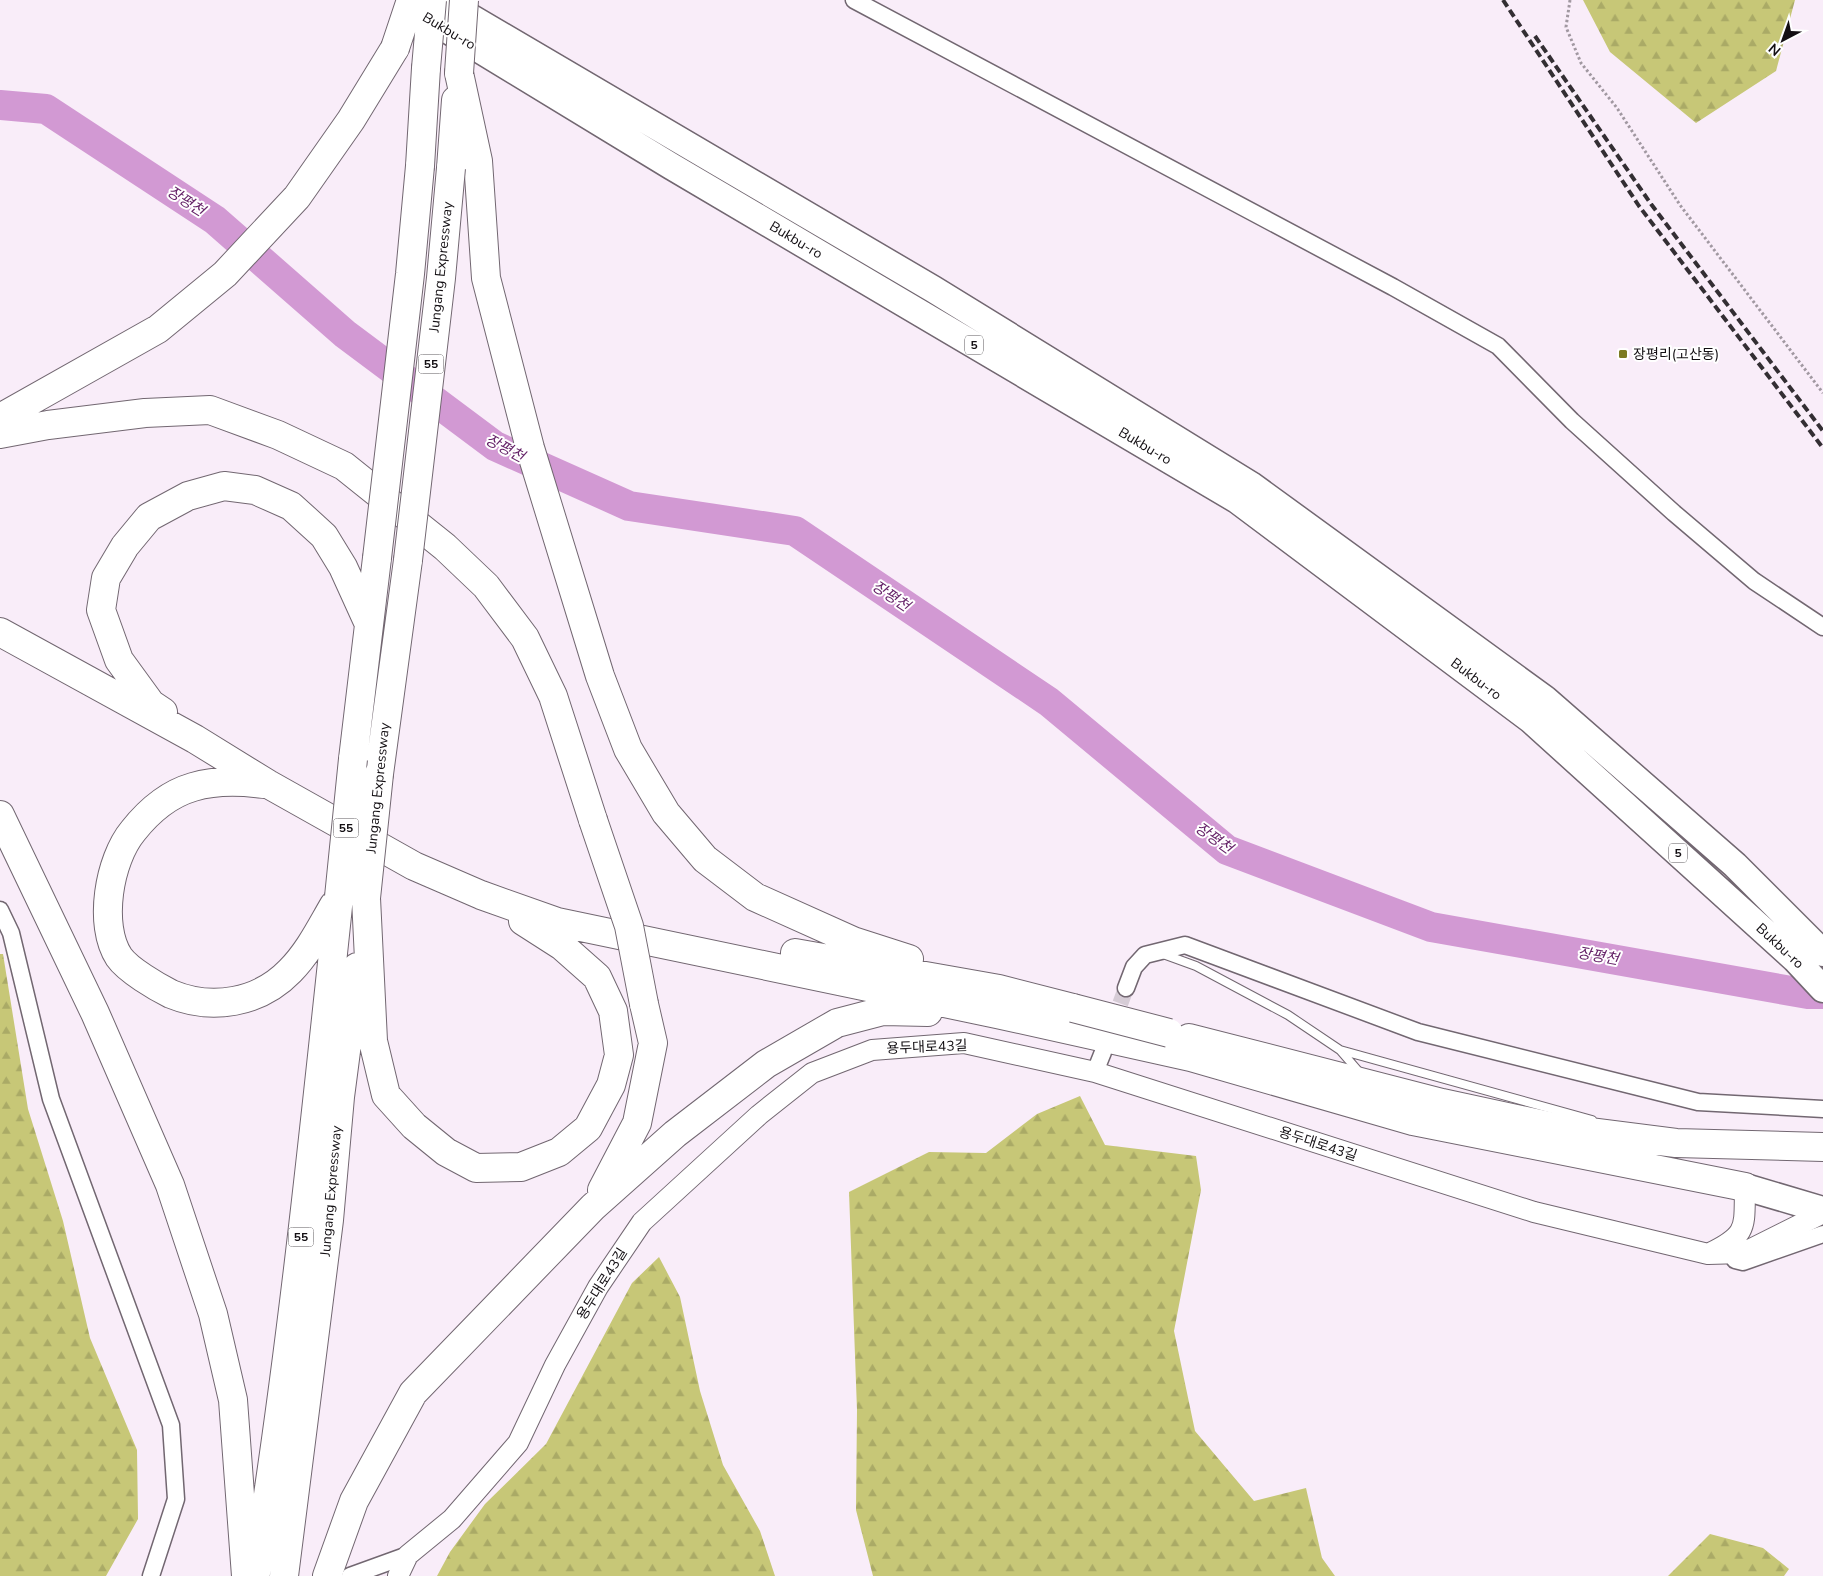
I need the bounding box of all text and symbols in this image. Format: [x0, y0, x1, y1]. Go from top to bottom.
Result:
street label: Bukbu-ro [419, 8, 479, 54]
north arrow [1758, 15, 1808, 65]
text: N [1765, 39, 1785, 60]
water label: 장평천 [163, 181, 211, 222]
street label: Jungang Expressway [425, 200, 457, 334]
street label: Bukbu-ro [766, 217, 826, 263]
road number: 5 [965, 336, 983, 354]
place label: 장평리(고산동) [1633, 345, 1719, 364]
marker: 장평리(고산동) [1617, 348, 1629, 360]
road number: 55 [418, 354, 444, 374]
street label: Bukbu-ro [1115, 423, 1175, 469]
water label: 장평천 [482, 429, 530, 468]
water label: 장평천 [868, 576, 916, 617]
street label: Bukbu-ro [1447, 654, 1505, 704]
street label: Jungang Expressway [362, 721, 394, 855]
road number: 55 [334, 818, 358, 838]
water label: 장평천 [1191, 818, 1238, 860]
road number: 5 [1669, 844, 1687, 862]
street label: Bukbu-ro [1752, 919, 1808, 973]
water label: 장평천 [1576, 943, 1622, 970]
street label: 용두대로43길 [886, 1036, 968, 1058]
street label: 용두대로43길 [1276, 1122, 1360, 1166]
street label: Jungang Expressway [316, 1124, 346, 1258]
road number: 55 [288, 1228, 314, 1246]
street label: 용두대로43길 [572, 1245, 632, 1323]

